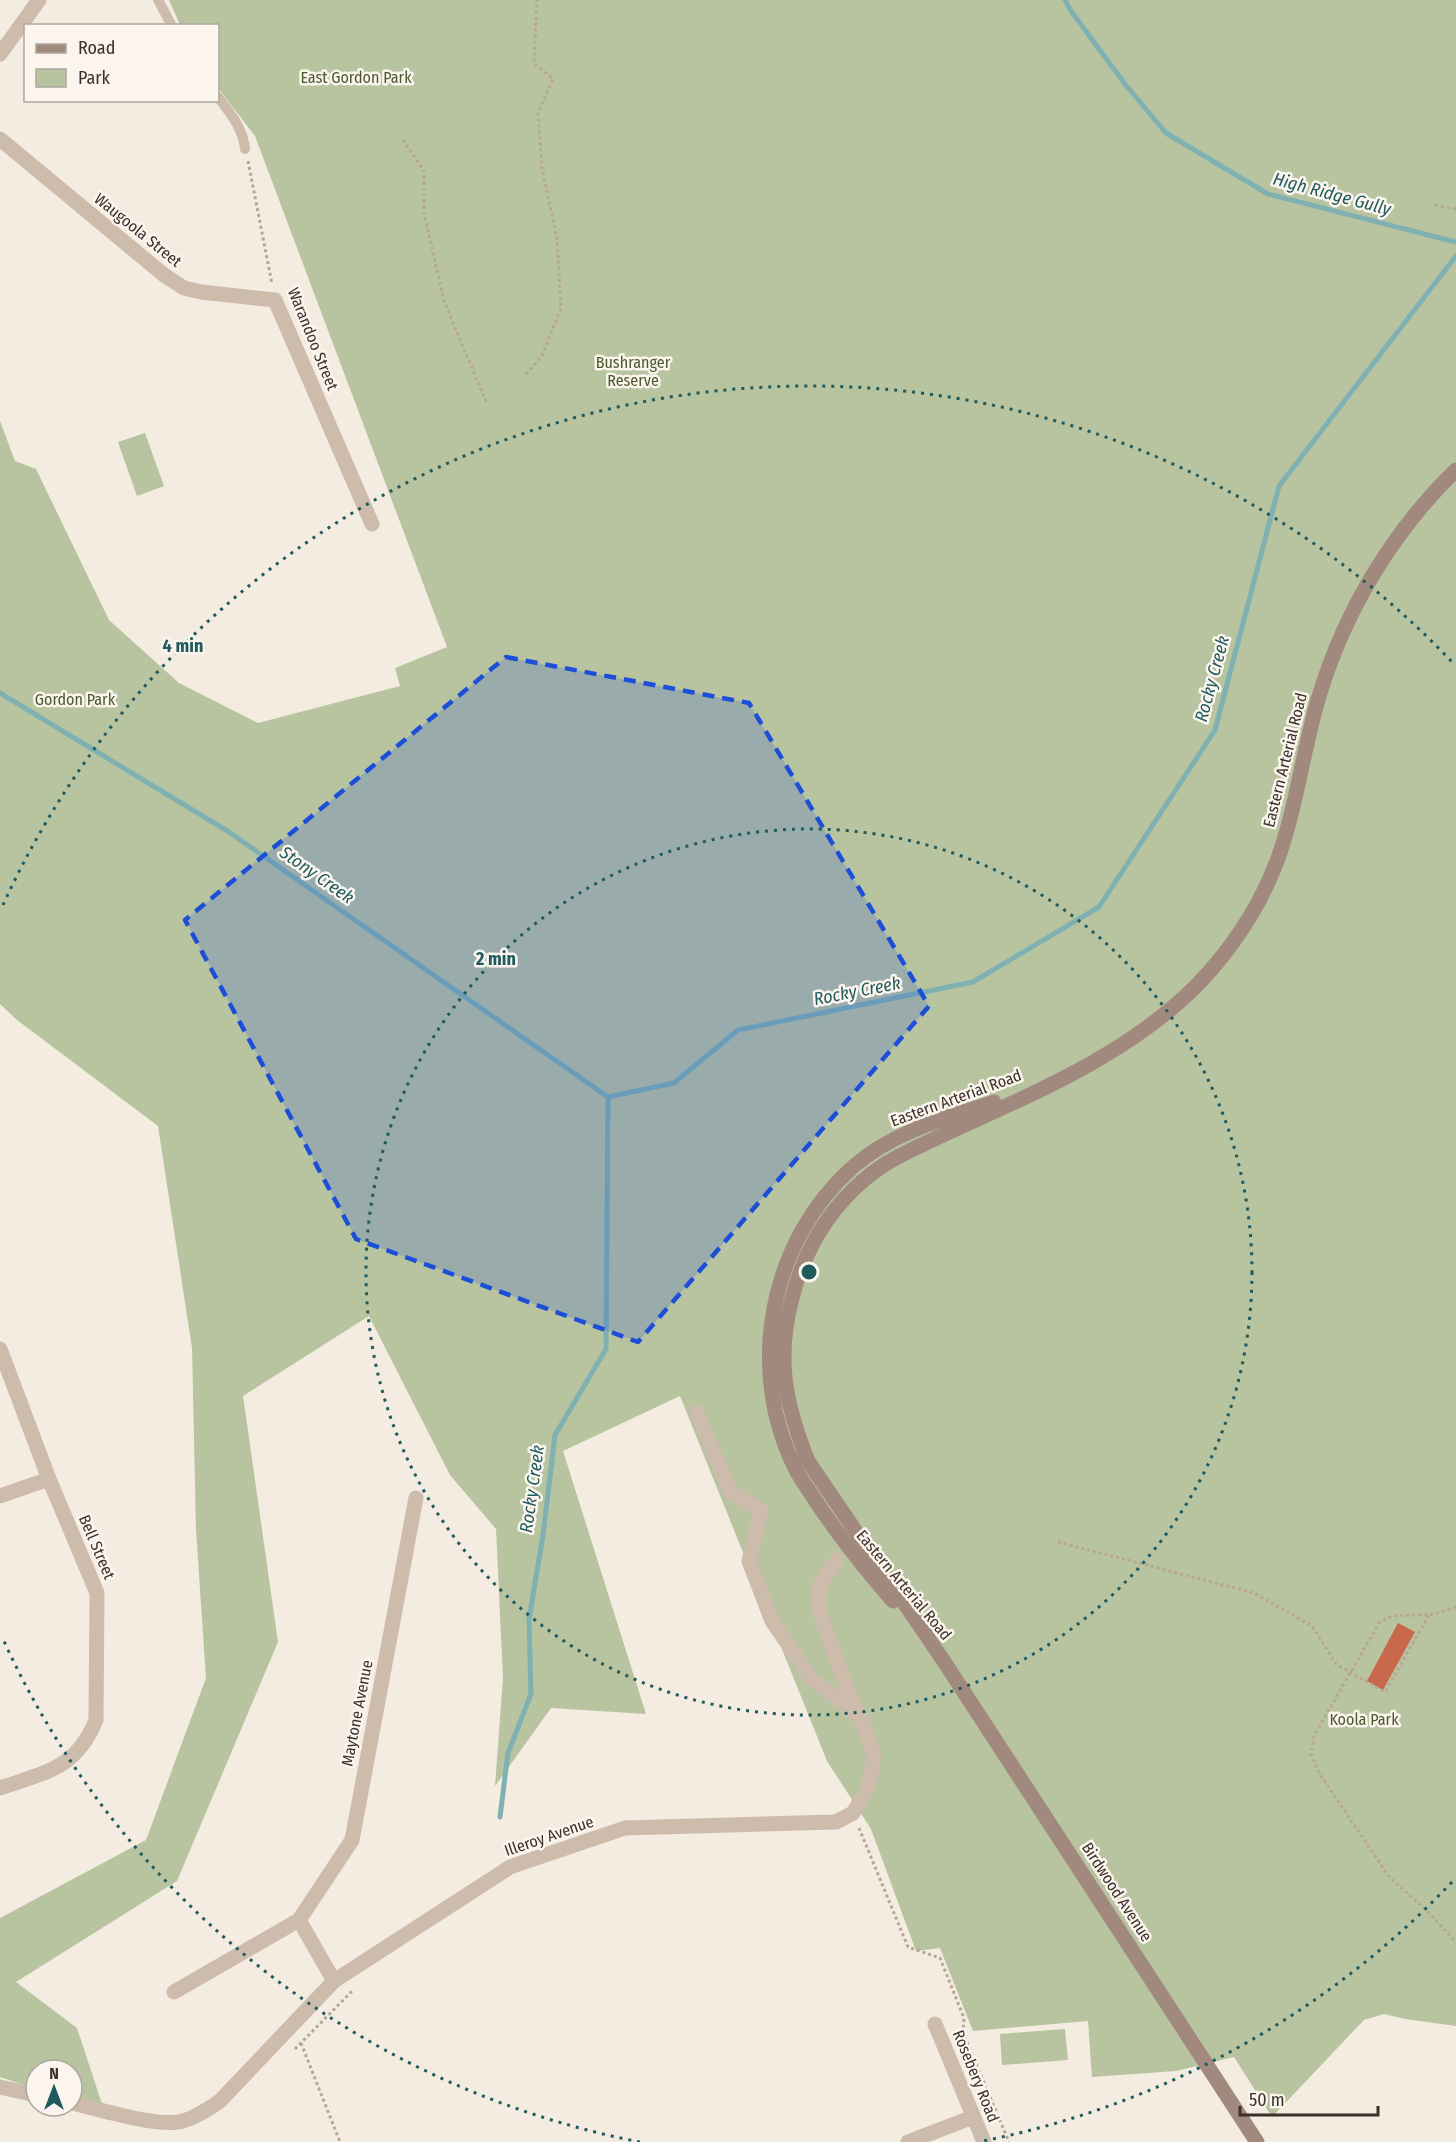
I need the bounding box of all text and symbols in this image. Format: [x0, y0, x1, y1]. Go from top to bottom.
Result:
legend [24, 24, 219, 102]
text: Road [78, 37, 115, 59]
text: Park [78, 67, 111, 89]
park label: East Gordon Park [300, 68, 412, 87]
water label: High Ridge Gully [1271, 168, 1394, 221]
street label: Waugoola Street [90, 189, 186, 271]
street label: Warandoo Street [284, 285, 343, 394]
park label: Bushranger Reserve [596, 353, 671, 390]
water label: Rocky Creek [1190, 634, 1234, 724]
text: 4 min [163, 635, 203, 657]
park label: Gordon Park [35, 690, 116, 709]
street label: Eastern Arterial Road [1259, 691, 1311, 829]
water label: Stony Creek [275, 841, 358, 909]
text: 2 min [475, 948, 516, 970]
water label: Rocky Creek [812, 972, 902, 1010]
street label: Eastern Arterial Road [888, 1065, 1024, 1131]
centre of rings [799, 1262, 819, 1282]
water label: Rocky Creek [515, 1444, 549, 1534]
street label: Bell Street [75, 1512, 119, 1583]
street label: Eastern Arterial Road [852, 1526, 956, 1644]
street label: Maytone Avenue [337, 1658, 377, 1768]
park label: Koola Park [1329, 1710, 1399, 1729]
street label: Illeroy Avenue [502, 1812, 596, 1860]
street label: Birdwood Avenue [1078, 1839, 1156, 1945]
street label: Rosebery Road [949, 2027, 1003, 2125]
north arrow [24, 2058, 84, 2118]
text: N [49, 2064, 59, 2083]
scale bar [1240, 2079, 1378, 2117]
text: 50 m [1249, 2089, 1285, 2111]

